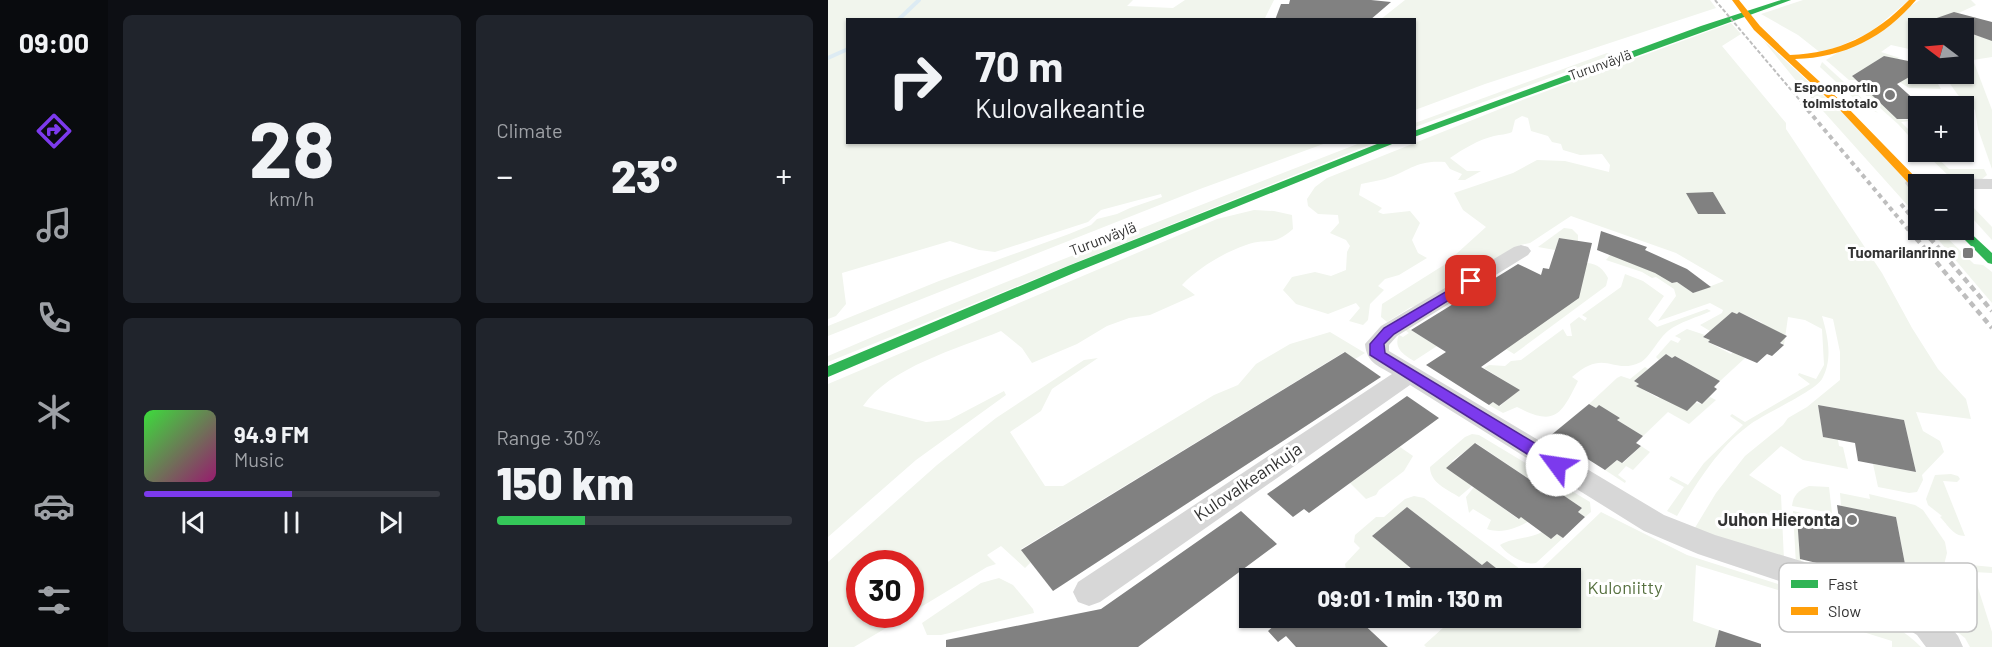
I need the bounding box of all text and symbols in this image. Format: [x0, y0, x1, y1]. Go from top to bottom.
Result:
north arrow [1908, 18, 1974, 84]
map controls [1908, 18, 1974, 240]
text: 09:00 [19, 26, 89, 58]
text: 70 m [975, 40, 1063, 90]
icon: right [876, 42, 954, 120]
street label: Turunväylä [1566, 45, 1633, 84]
place label: Espoonportin toimistotalo [1794, 78, 1878, 111]
marker: Espoonportin toimistotalo [1883, 88, 1897, 102]
text: Kulovalkeantie [975, 91, 1146, 123]
button: + [1908, 96, 1974, 162]
text: 28 [249, 100, 335, 194]
icon: directions [33, 110, 75, 152]
text: Climate [497, 118, 563, 142]
text: 23° [611, 148, 677, 202]
text: − [497, 155, 513, 195]
text: + [775, 155, 792, 195]
button: − [1908, 174, 1974, 240]
text: km/h [269, 186, 314, 210]
icon: music [33, 204, 75, 246]
street label: Turunväylä [1067, 217, 1138, 259]
place label: Tuomarilanrinne [1847, 243, 1956, 261]
marker: Tuomarilanrinne [1961, 246, 1975, 260]
pin [1445, 255, 1496, 306]
icon: arrive [1454, 264, 1487, 297]
icon: phone [33, 297, 75, 339]
icon: climate [33, 391, 75, 433]
text: 94.9 FM [234, 421, 309, 447]
text: Range · 30% [497, 425, 602, 449]
position arrow [1525, 433, 1589, 497]
street label: Kulovalkeankuja [1189, 437, 1306, 525]
text: Music [234, 447, 284, 471]
text: 150 km [497, 455, 634, 509]
icon: car [33, 485, 75, 527]
icon: previous [177, 506, 210, 539]
icon: pause [275, 506, 308, 539]
icon: next [374, 506, 407, 539]
place label: Juhon Hieronta [1718, 508, 1840, 530]
marker: Juhon Hieronta [1845, 513, 1859, 527]
speed limit sign: 30 [846, 550, 924, 628]
legend [1779, 563, 1977, 632]
text: Fast [1828, 574, 1858, 593]
park label: Kuloniitty [1588, 576, 1662, 598]
icon: filters [33, 579, 75, 621]
text: 09:01 · 1 min · 130 m [1318, 585, 1502, 611]
text: Slow [1828, 601, 1861, 620]

